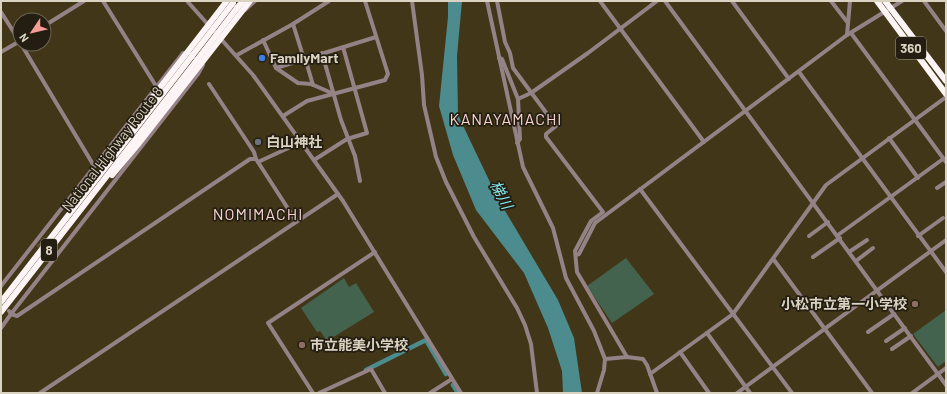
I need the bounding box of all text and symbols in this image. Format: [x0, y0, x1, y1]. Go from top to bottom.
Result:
north arrow [12, 12, 52, 52]
text: N [16, 31, 31, 45]
road number: 360 [896, 37, 926, 59]
place label: FamilyMart [270, 49, 338, 66]
marker: FamilyMart [257, 53, 267, 63]
street label: National Highway Route 8 [58, 83, 166, 214]
district label: KANAYAMACHI [449, 109, 563, 128]
place label: 白山神社 [266, 133, 322, 150]
marker: 白山神社 [253, 137, 263, 147]
water label: 梯川 [487, 177, 518, 214]
district label: NOMIMACHI [213, 204, 303, 223]
road number: 8 [41, 239, 57, 261]
place label: 小松市立第一小学校 [781, 295, 907, 312]
marker: 小松市立第一小学校 [910, 299, 920, 309]
place label: 市立能美小学校 [310, 336, 408, 353]
marker: 市立能美小学校 [297, 340, 307, 350]

